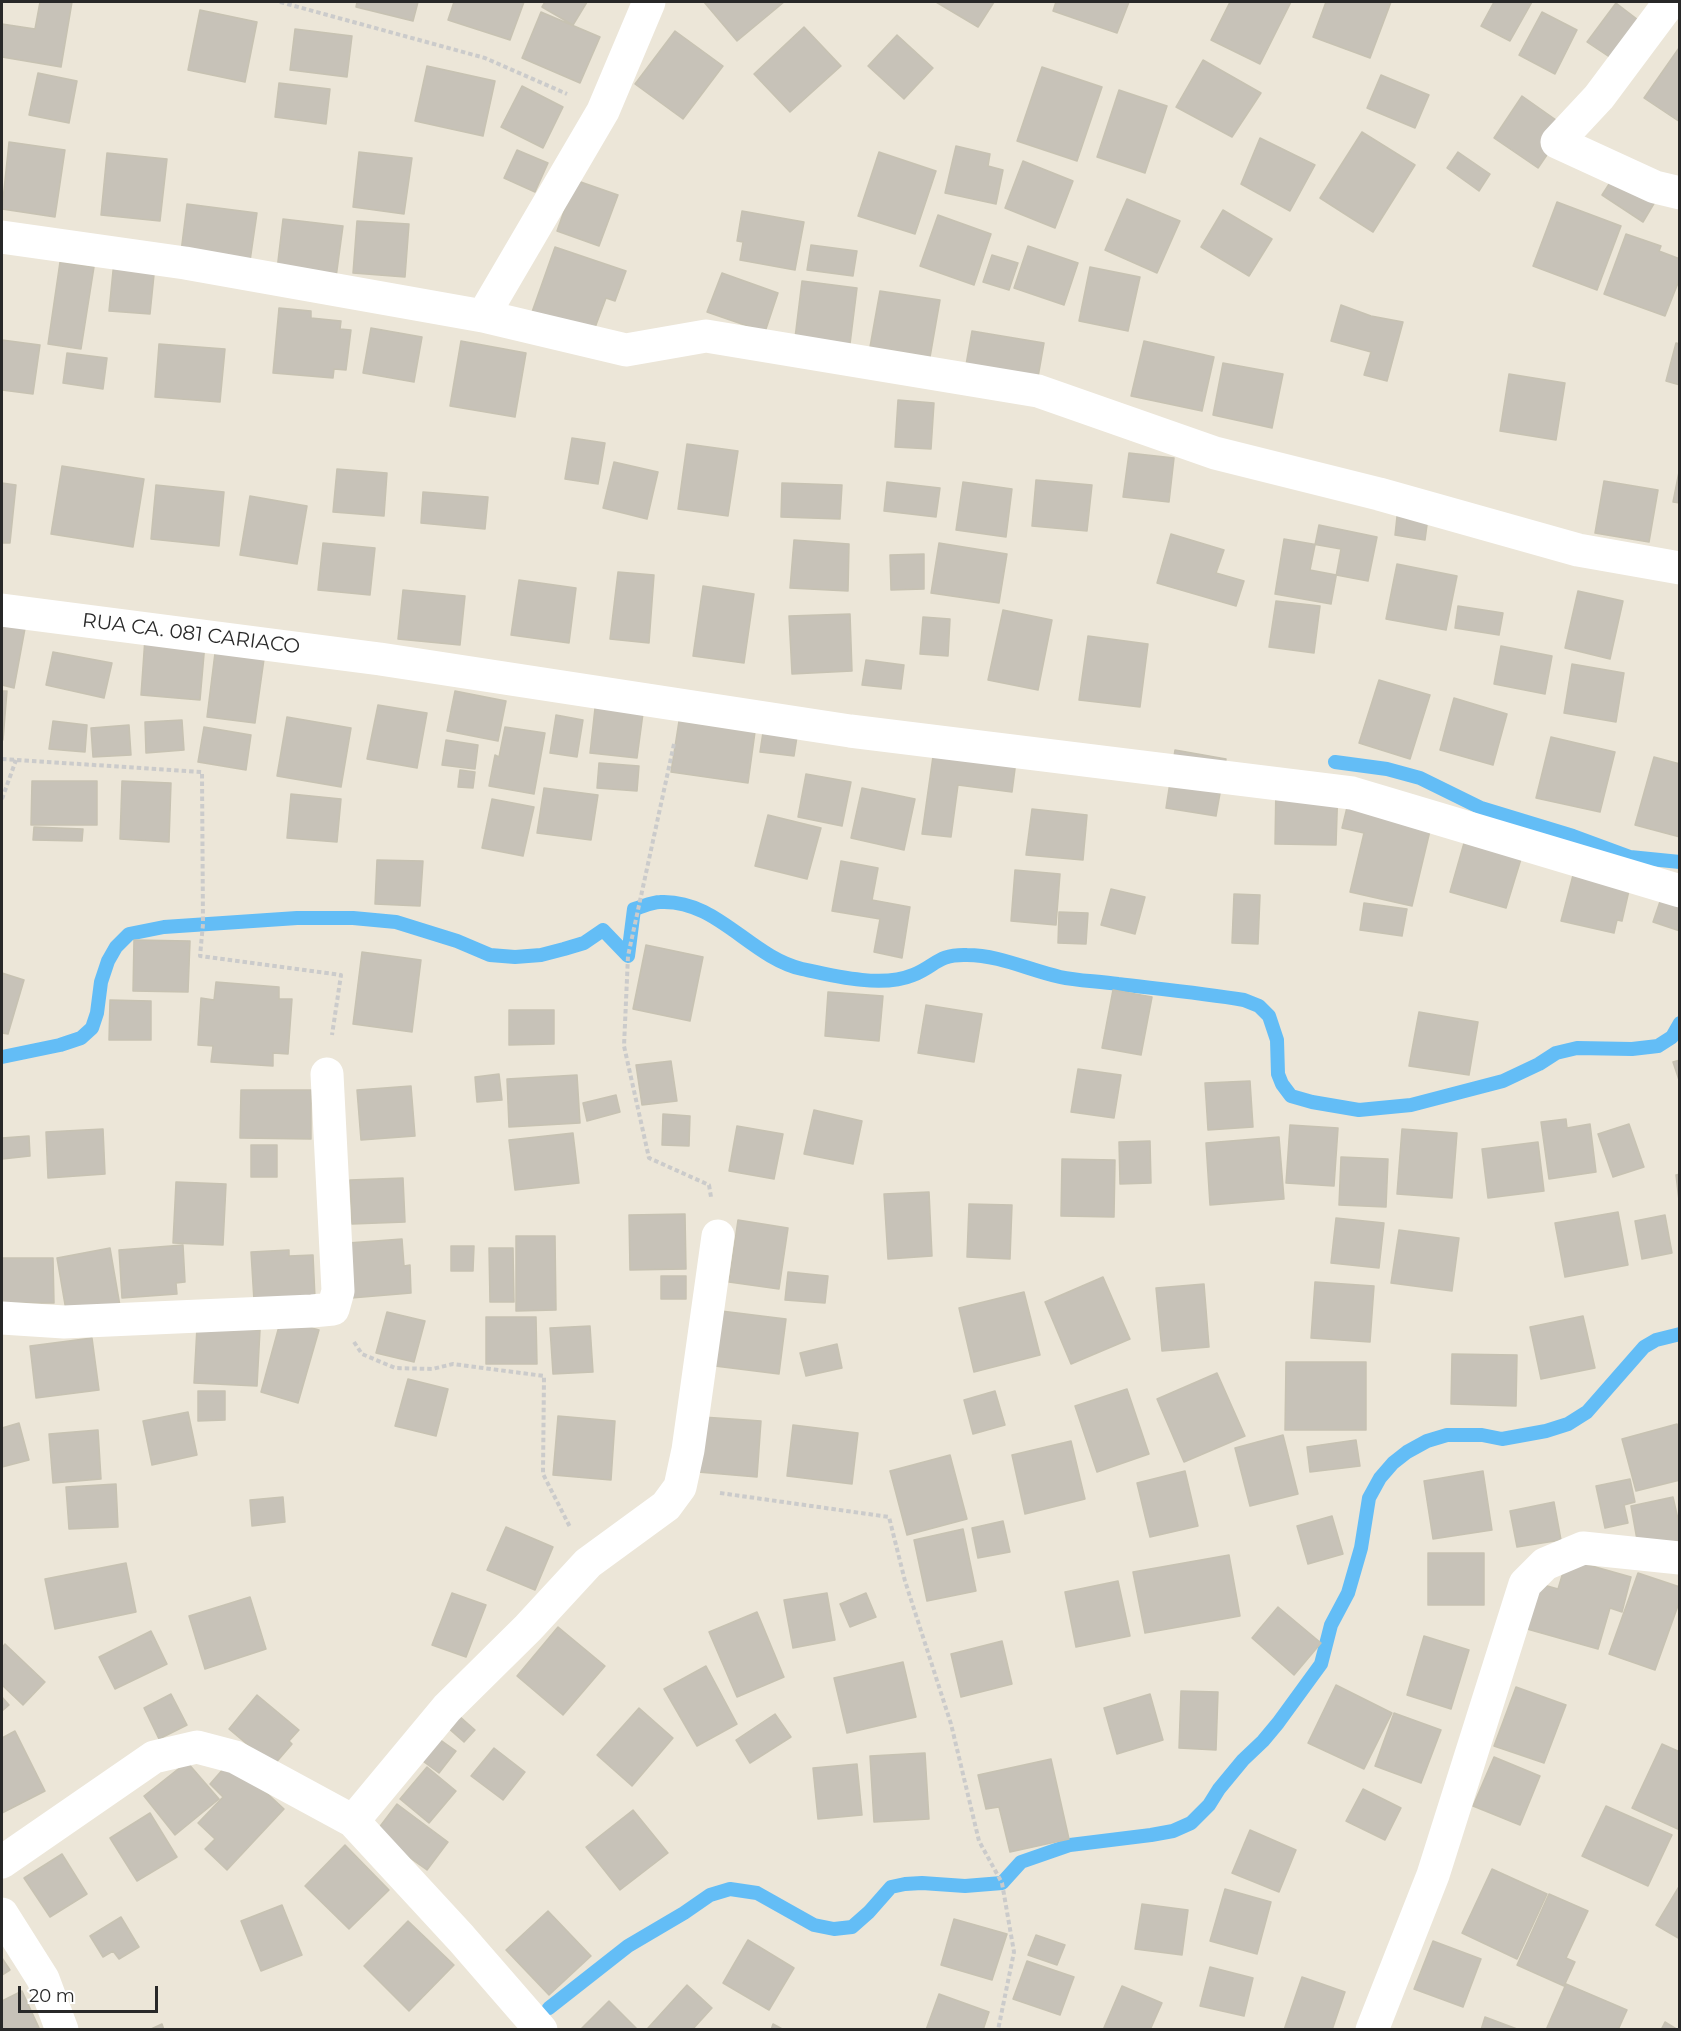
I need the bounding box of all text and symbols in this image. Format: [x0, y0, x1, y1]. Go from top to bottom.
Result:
street label: RUA CA. 081 CARIACO [81, 609, 301, 659]
scale bar [21, 1974, 160, 2012]
text: 20 m [29, 1985, 75, 2007]

